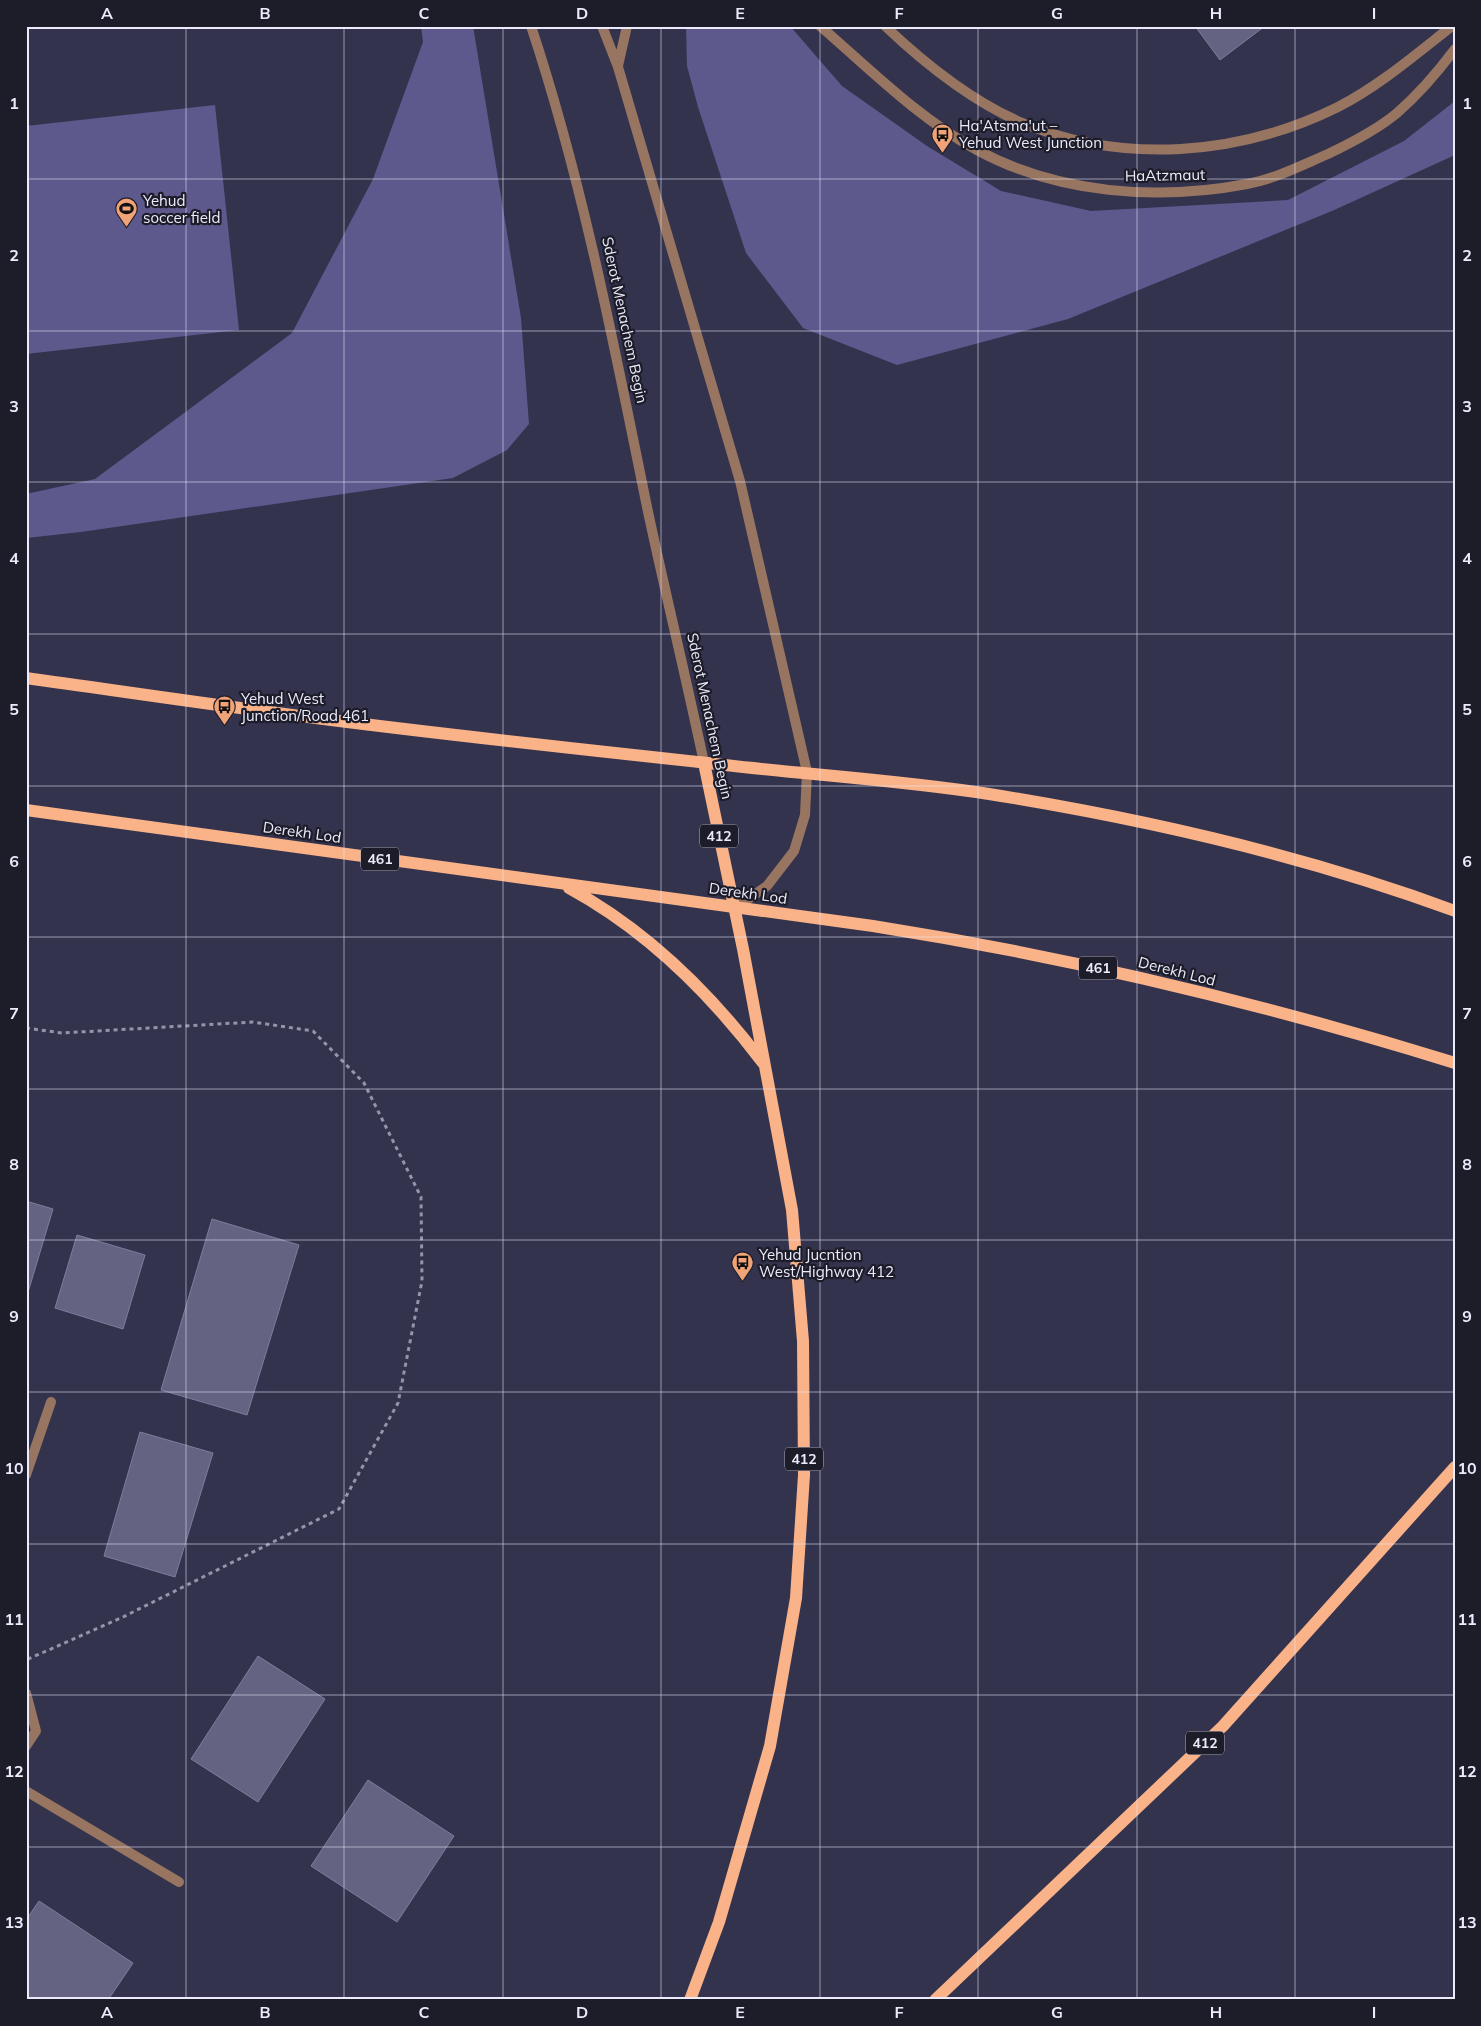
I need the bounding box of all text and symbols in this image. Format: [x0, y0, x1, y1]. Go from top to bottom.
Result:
text: A [101, 3, 113, 23]
text: B [259, 3, 271, 23]
text: C [419, 3, 430, 23]
text: D [576, 3, 588, 23]
text: E [735, 3, 745, 23]
text: F [894, 3, 904, 23]
text: G [1051, 3, 1063, 23]
text: H [1210, 3, 1222, 23]
text: I [1372, 3, 1376, 23]
text: 1 [9, 93, 19, 113]
text: 1 [1462, 93, 1472, 113]
place label: Ha'Atsma'ut – Yehud West Junction [958, 116, 1102, 152]
bus stop icon: Ha'Atsma'ut – Yehud West Junction [931, 122, 955, 153]
street label: HaAtzmaut [1125, 165, 1205, 185]
place label: Yehud soccer field [142, 191, 220, 227]
sports icon: Yehud soccer field [115, 197, 139, 228]
street label: Sderot Menachem Begin [598, 235, 652, 405]
text: 2 [9, 245, 19, 265]
text: 2 [1462, 245, 1472, 265]
text: 3 [9, 396, 19, 416]
text: 3 [1462, 396, 1472, 416]
text: 4 [9, 548, 19, 568]
text: 4 [1462, 548, 1472, 568]
street label: Sderot Menachem Begin [683, 631, 737, 801]
place label: Yehud West Junction/Road 461 [240, 689, 369, 725]
bus stop icon: Yehud West Junction/Road 461 [213, 695, 237, 726]
text: 5 [9, 699, 19, 719]
text: 5 [1462, 699, 1472, 719]
street label: Derekh Lod [262, 817, 342, 847]
road number: 412 [700, 824, 738, 848]
road number: 461 [361, 848, 399, 871]
text: 6 [9, 851, 19, 871]
text: 6 [1462, 851, 1472, 871]
street label: Derekh Lod [708, 878, 788, 908]
street label: Derekh Lod [1136, 952, 1218, 990]
road number: 461 [1079, 956, 1117, 980]
text: 7 [9, 1003, 19, 1023]
text: 7 [1462, 1003, 1472, 1023]
text: 8 [9, 1154, 19, 1174]
text: 8 [1462, 1154, 1472, 1174]
place label: Yehud Jucntion West/Highway 412 [758, 1245, 894, 1281]
bus stop icon: Yehud Jucntion West/Highway 412 [731, 1251, 755, 1282]
text: 9 [9, 1306, 19, 1326]
text: 9 [1462, 1306, 1472, 1326]
road number: 412 [785, 1448, 823, 1470]
text: 10 [4, 1458, 24, 1478]
text: 10 [1457, 1458, 1477, 1478]
text: 11 [4, 1609, 24, 1629]
text: 11 [1457, 1609, 1477, 1629]
road number: 412 [1186, 1732, 1224, 1755]
text: 12 [4, 1761, 24, 1781]
text: 12 [1457, 1761, 1477, 1781]
text: 13 [4, 1912, 24, 1932]
text: 13 [1457, 1912, 1477, 1932]
text: A [101, 2002, 113, 2022]
text: B [259, 2002, 271, 2022]
text: C [419, 2002, 430, 2022]
text: D [576, 2002, 588, 2022]
text: E [735, 2002, 745, 2022]
text: F [894, 2002, 904, 2022]
text: G [1051, 2002, 1063, 2022]
text: H [1210, 2002, 1222, 2022]
text: I [1372, 2002, 1376, 2022]

